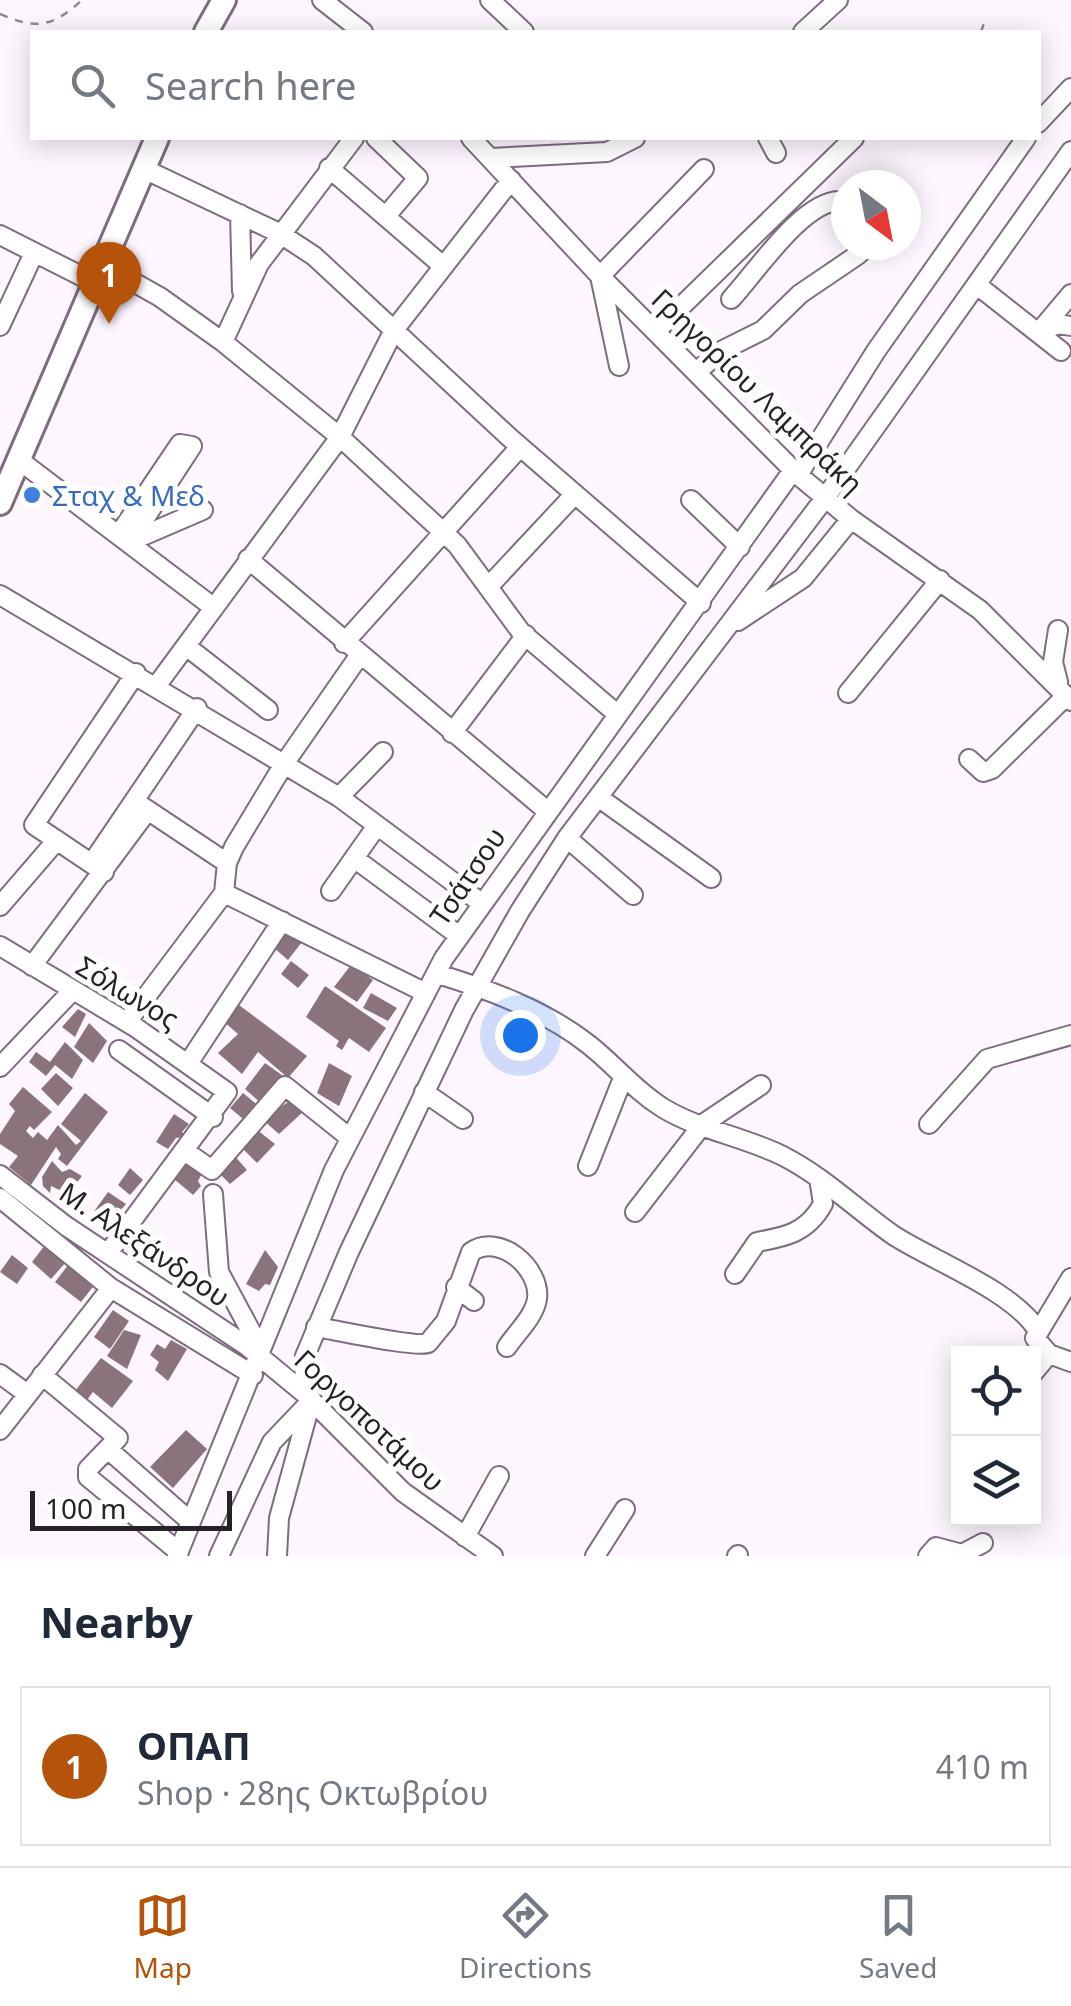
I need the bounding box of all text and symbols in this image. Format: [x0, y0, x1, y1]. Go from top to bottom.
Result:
search box [30, 30, 1041, 140]
icon: search [65, 58, 120, 113]
text: Search here [145, 59, 356, 111]
north arrow [831, 170, 921, 260]
pin: 1 [76, 242, 142, 324]
street label: Γρηγορίου Λαμπράκη [644, 280, 872, 502]
place label: Σταχ & Μεδ [52, 476, 205, 514]
marker: Σταχ & Μεδ [21, 484, 43, 506]
street label: Τσάτσου [420, 819, 514, 933]
street label: Σόλωνος [70, 947, 186, 1037]
your location [495, 1010, 546, 1061]
street label: Μ. Αλεξάνδρου [52, 1173, 238, 1315]
street label: Γοργοποτάμου [287, 1341, 453, 1499]
map controls [951, 1346, 1041, 1526]
button: locate [951, 1346, 1041, 1436]
button: layers [951, 1436, 1041, 1526]
scale bar [30, 1486, 232, 1530]
text: 100 m [45, 1489, 127, 1527]
text: Nearby [40, 1593, 193, 1650]
text: ΟΠΑΠ [137, 1719, 251, 1771]
text: 1 [65, 1745, 84, 1788]
text: 410 m [936, 1745, 1029, 1788]
text: Shop · 28ης Οκτωβρίου [137, 1771, 489, 1814]
tab: Map [134, 1888, 192, 1986]
tab: Directions [459, 1888, 592, 1986]
tab: Saved [859, 1888, 937, 1986]

